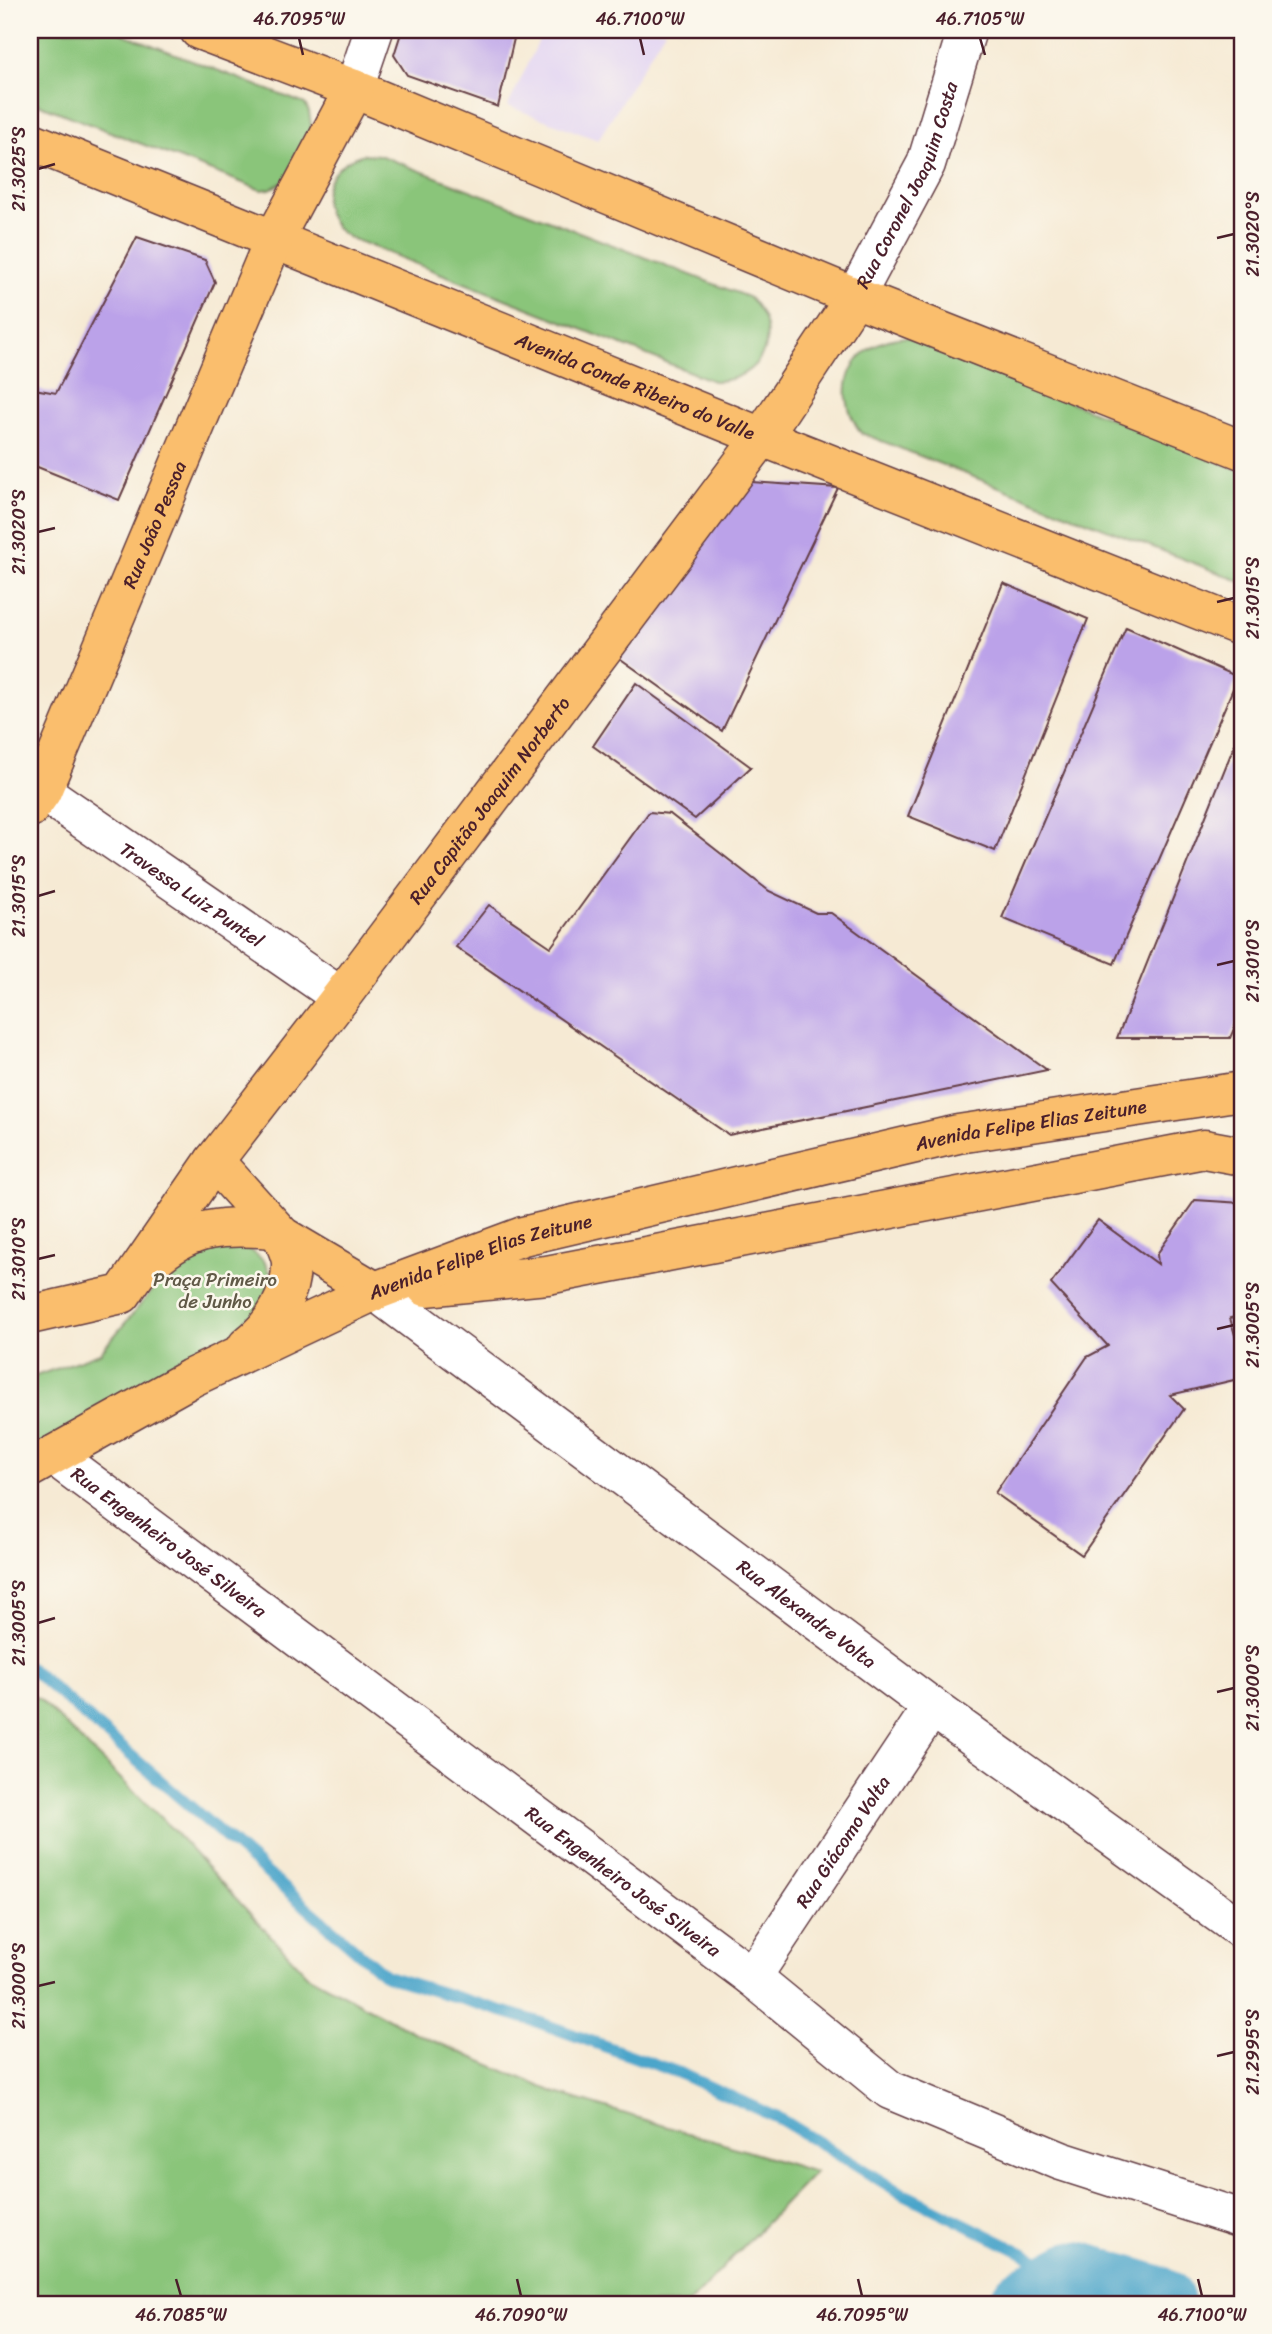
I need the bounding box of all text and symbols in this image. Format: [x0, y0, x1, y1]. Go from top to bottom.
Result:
text: 46.7095°W [253, 3, 346, 35]
text: 46.7100°W [595, 3, 686, 35]
text: 46.7105°W [936, 3, 1026, 35]
street label: Rua Coronel Joaquim Costa [846, 77, 967, 294]
text: 21.3025°S [3, 126, 35, 212]
text: 21.3020°S [1237, 191, 1269, 277]
street label: Avenida Conde Ribeiro do Valle [510, 322, 760, 449]
street label: Rua João Pessoa [113, 455, 196, 593]
text: 21.3020°S [3, 489, 35, 575]
text: 21.3015°S [1237, 557, 1269, 639]
street label: Rua Capitão Joaquim Norberto [400, 689, 578, 911]
street label: Travessa Luiz Puntel [113, 833, 271, 956]
text: 21.3015°S [3, 855, 35, 937]
text: 21.3010°S [1237, 920, 1269, 1002]
street label: Avenida Felipe Elias Zeitune [911, 1089, 1149, 1160]
street label: Avenida Felipe Elias Zeitune [363, 1204, 595, 1309]
text: 21.3010°S [3, 1218, 35, 1300]
park label: Praça Primeiro de Junho [153, 1263, 277, 1318]
text: 21.3005°S [1237, 1282, 1269, 1368]
street label: Rua Engenheiro José Silveira [64, 1457, 275, 1626]
street label: Rua Alexandre Volta [730, 1550, 884, 1677]
text: 21.3005°S [3, 1580, 35, 1666]
text: 21.3000°S [1237, 1645, 1269, 1731]
street label: Rua Giácomo Volta [786, 1768, 899, 1914]
street label: Rua Engenheiro José Silveira [518, 1797, 729, 1966]
text: 21.3000°S [3, 1943, 35, 2029]
text: 21.2995°S [1237, 2009, 1269, 2095]
text: 46.7085°W [135, 2299, 228, 2331]
text: 46.7090°W [475, 2299, 568, 2331]
text: 46.7095°W [816, 2299, 909, 2331]
text: 46.7100°W [1157, 2299, 1248, 2331]

